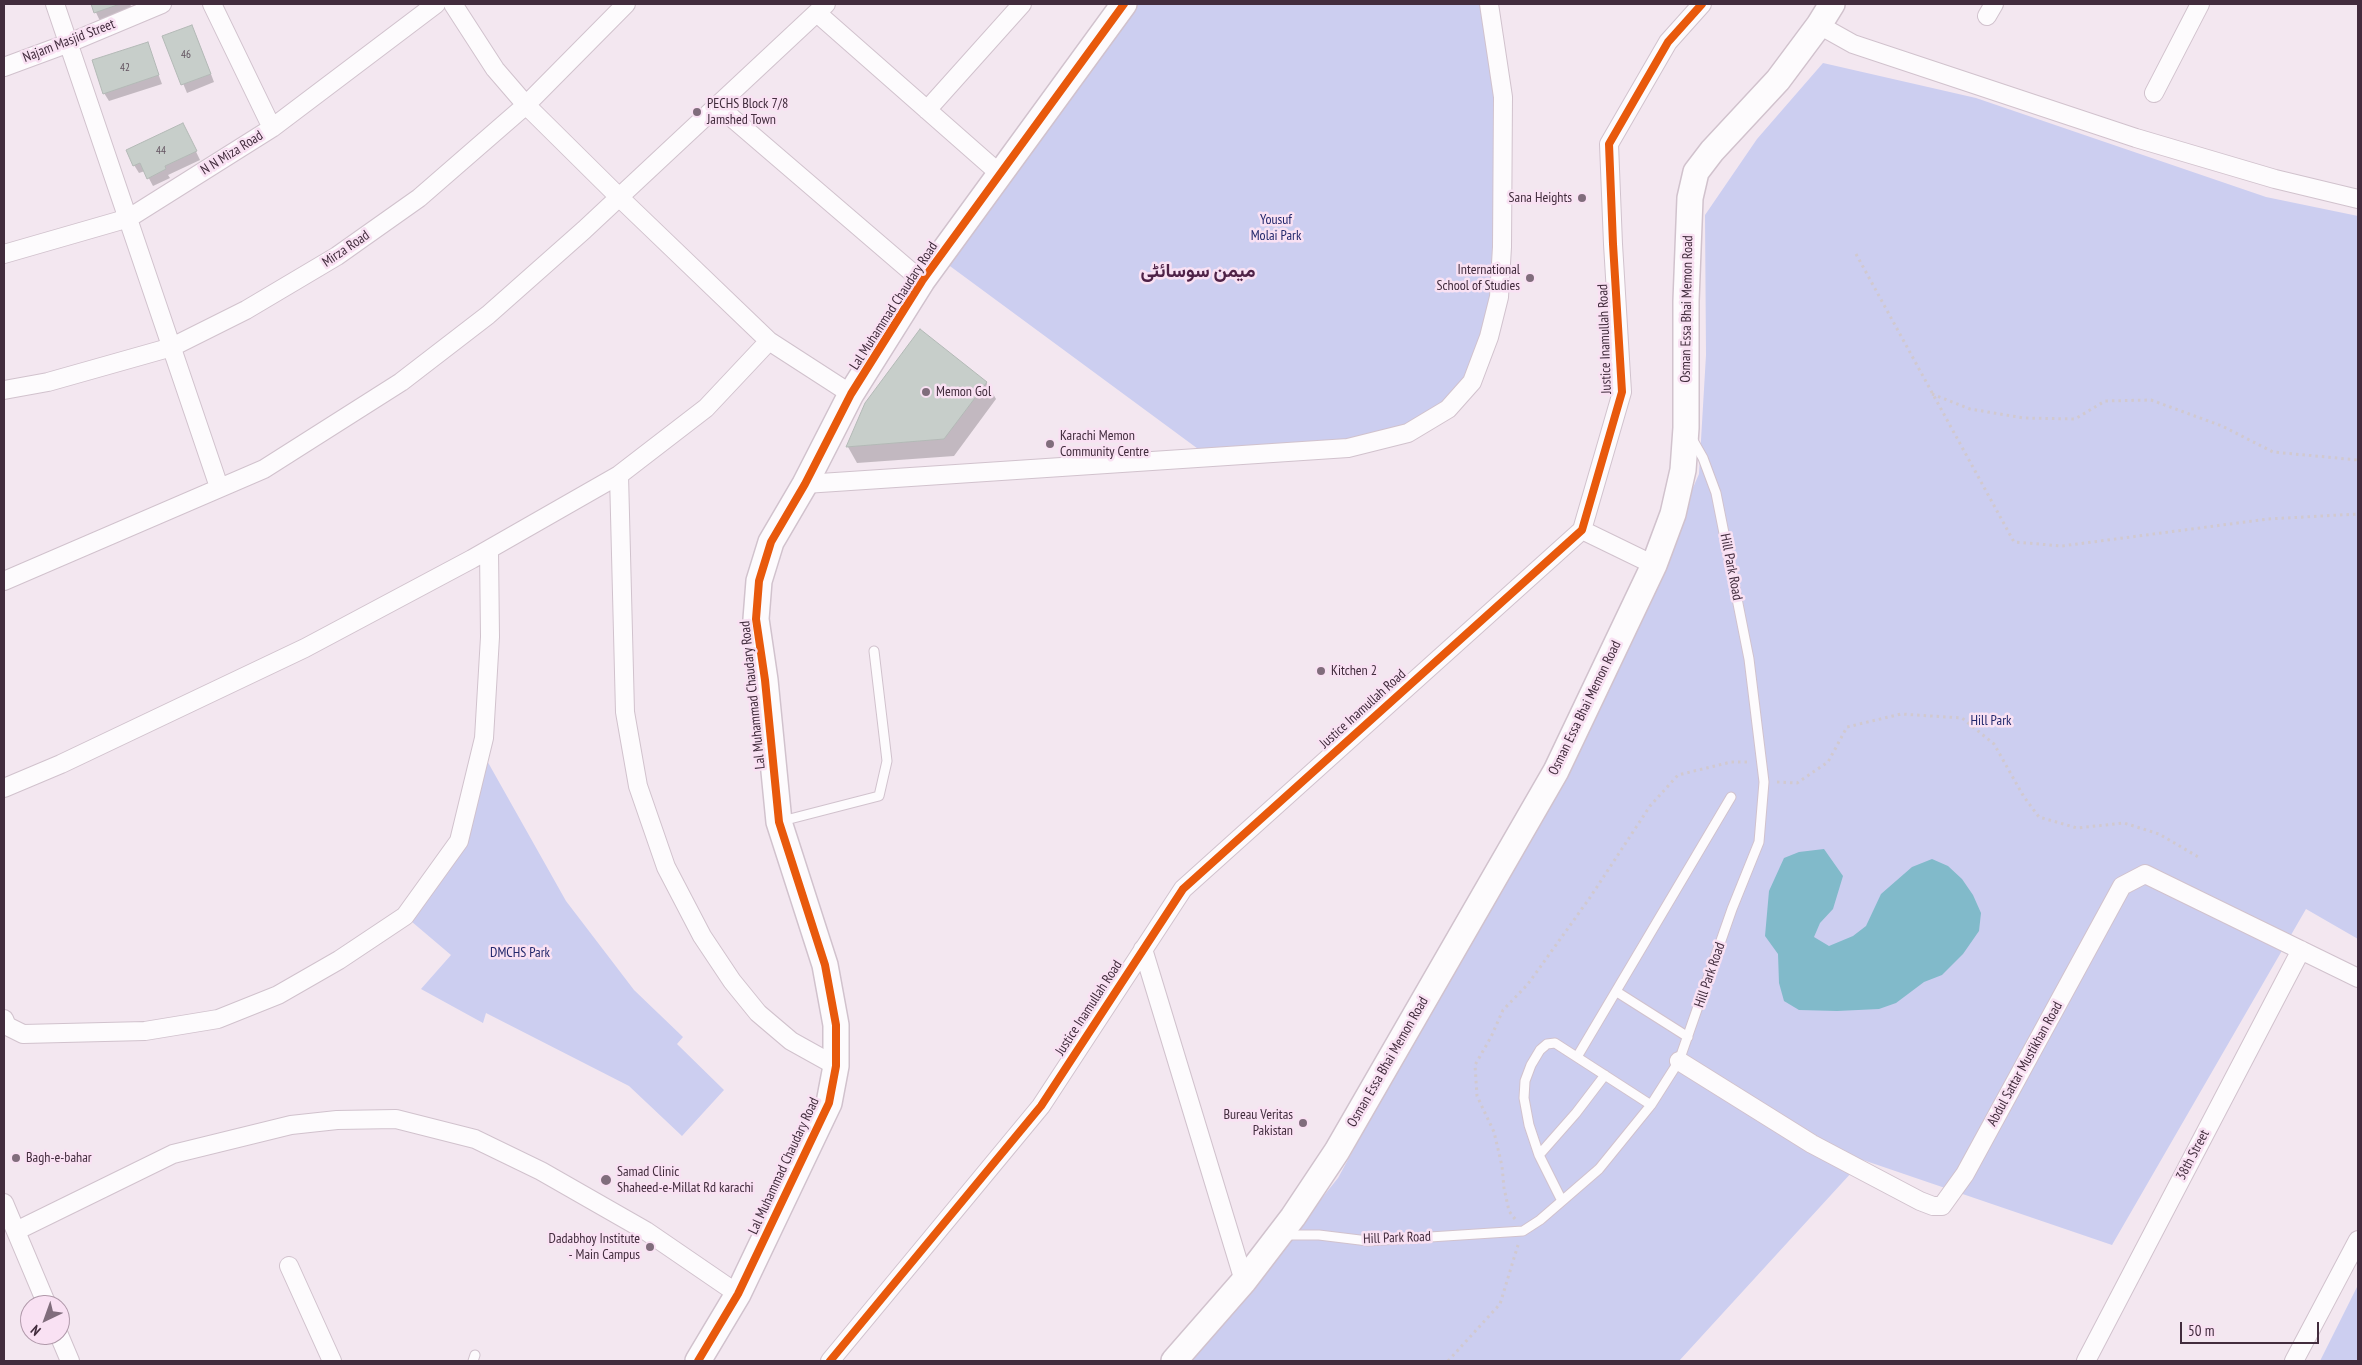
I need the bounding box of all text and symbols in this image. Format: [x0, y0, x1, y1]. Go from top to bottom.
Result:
street label: Najam Masjid Street [21, 16, 117, 66]
house number: 46 [181, 48, 191, 62]
house number: 42 [120, 61, 130, 75]
place label: PECHS Block 7/8 Jamshed Town [707, 96, 788, 128]
marker: PECHS Block 7/8 Jamshed Town [691, 106, 703, 118]
street label: N N Miza Road [198, 127, 266, 179]
house number: 44 [156, 144, 166, 158]
place label: Sana Heights [1509, 190, 1572, 206]
marker: Sana Heights [1576, 192, 1588, 204]
park label: Yousuf Molai Park [1251, 212, 1301, 244]
street label: Mirza Road [319, 227, 373, 271]
street label: Osman Essa Bhai Memon Road [1677, 235, 1697, 383]
street label: Lal Muhammad Chaudary Road [846, 239, 942, 373]
district label: میمن سوسائٹی [1140, 261, 1256, 283]
place label: International School of Studies [1437, 262, 1520, 294]
marker: International School of Studies [1524, 272, 1536, 284]
street label: Justice Inamullah Road [1595, 284, 1615, 394]
place label: Memon Gol [936, 384, 991, 400]
marker: Memon Gol [920, 386, 932, 398]
place label: Karachi Memon Community Centre [1060, 428, 1149, 461]
marker: Karachi Memon Community Centre [1044, 438, 1056, 450]
street label: Hill Park Road [1716, 532, 1746, 602]
street label: Lal Muhammad Chaudary Road [737, 620, 769, 770]
street label: Osman Essa Bhai Memon Road [1545, 638, 1625, 778]
place label: Kitchen 2 [1331, 663, 1377, 679]
marker: Kitchen 2 [1315, 665, 1327, 677]
street label: Justice Inamullah Road [1317, 666, 1409, 752]
park label: Hill Park [1971, 713, 2011, 729]
street label: Hill Park Road [1691, 940, 1729, 1010]
park label: DMCHS Park [490, 945, 550, 961]
street label: Justice Inamullah Road [1052, 957, 1126, 1059]
street label: Osman Essa Bhai Memon Road [1344, 994, 1432, 1130]
street label: Abdul Sattar Mustikhan Road [1984, 999, 2066, 1129]
street label: Lal Muhammad Chaudary Road [745, 1095, 823, 1237]
place label: Bureau Veritas Pakistan [1223, 1107, 1293, 1140]
marker: Bureau Veritas Pakistan [1297, 1117, 1309, 1129]
street label: 38th Street [2173, 1127, 2213, 1183]
place label: Bagh-e-bahar [26, 1150, 92, 1166]
marker: Bagh-e-bahar [10, 1152, 22, 1164]
place label: Samad Clinic Shaheed-e-Millat Rd karachi [617, 1164, 754, 1196]
marker: Samad Clinic Shaheed-e-Millat Rd karachi [599, 1173, 613, 1187]
street label: Hill Park Road [1363, 1228, 1431, 1248]
place label: Dadabhoy Institute - Main Campus [549, 1231, 640, 1264]
marker: Dadabhoy Institute - Main Campus [644, 1241, 656, 1253]
north arrow [20, 1295, 70, 1345]
scale bar [2182, 1312, 2321, 1344]
text: N [27, 1321, 44, 1340]
text: 50 m [2188, 1321, 2214, 1340]

